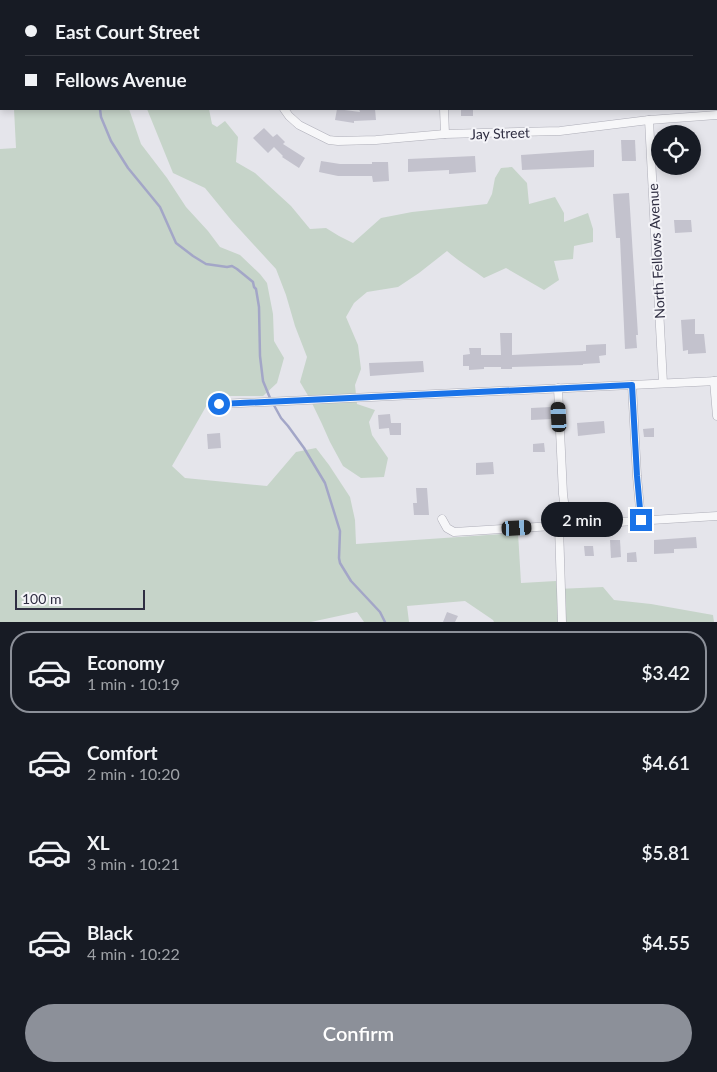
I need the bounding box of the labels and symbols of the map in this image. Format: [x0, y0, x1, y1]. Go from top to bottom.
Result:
street label: Jay Street [470, 123, 530, 143]
street label: North Fellows Avenue [644, 183, 668, 319]
route start [208, 393, 230, 415]
car [550, 402, 567, 432]
callout: 2 min [541, 502, 624, 538]
route end [630, 509, 652, 531]
car [501, 520, 532, 536]
scale bar [15, 587, 145, 610]

